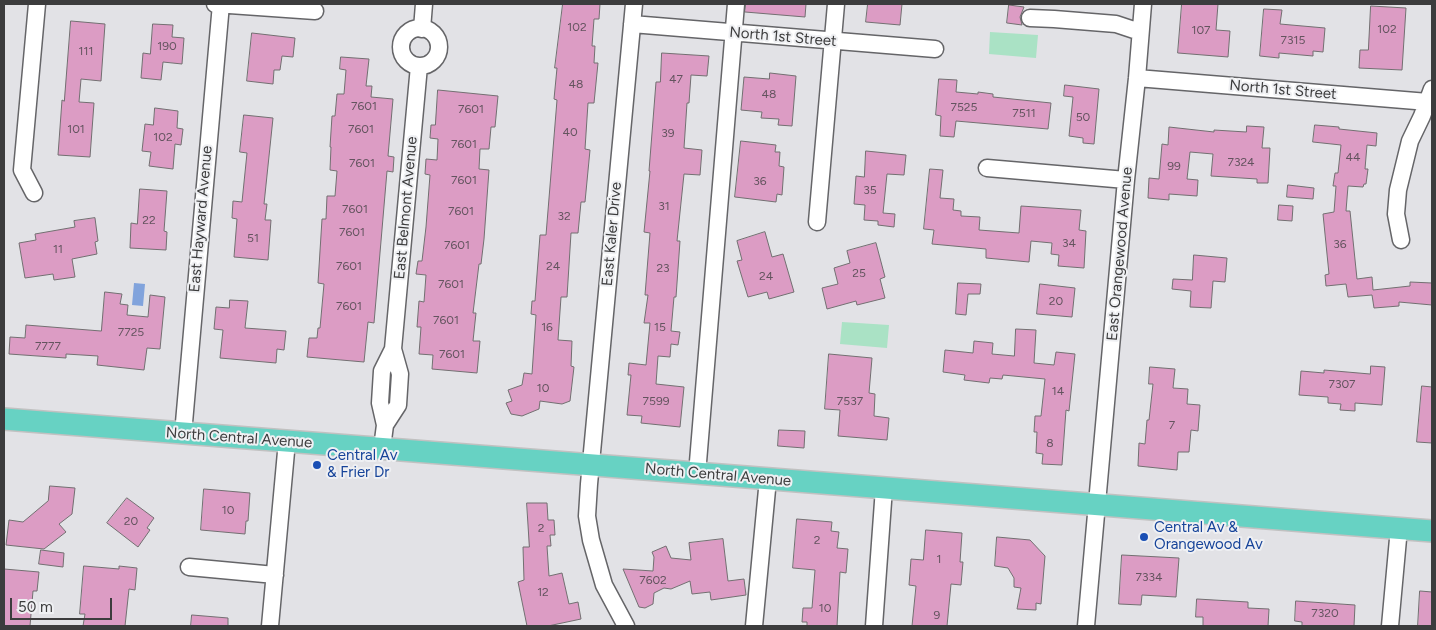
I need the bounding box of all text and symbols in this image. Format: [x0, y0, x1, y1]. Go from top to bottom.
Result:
house number: 102 [567, 20, 587, 34]
house number: 102 [1377, 22, 1397, 36]
street label: North 1st Street [729, 23, 837, 51]
house number: 107 [1191, 23, 1211, 37]
house number: 7315 [1281, 33, 1305, 47]
house number: 190 [157, 39, 177, 53]
house number: 111 [79, 44, 93, 58]
house number: 47 [669, 72, 683, 86]
street label: North 1st Street [1229, 76, 1337, 104]
house number: 48 [569, 77, 583, 91]
house number: 48 [762, 87, 776, 101]
house number: 7601 [351, 99, 377, 113]
house number: 7525 [951, 100, 977, 114]
house number: 7601 [458, 102, 484, 116]
house number: 7511 [1012, 106, 1036, 120]
house number: 50 [1076, 110, 1090, 124]
house number: 101 [67, 122, 85, 136]
house number: 7601 [348, 122, 374, 136]
house number: 40 [562, 125, 578, 139]
house number: 39 [661, 126, 675, 140]
house number: 102 [153, 130, 173, 144]
street label: East Belmont Avenue [391, 136, 421, 280]
house number: 7601 [451, 137, 477, 151]
street label: East Hayward Avenue [186, 145, 216, 293]
house number: 44 [1346, 150, 1360, 164]
house number: 7324 [1227, 155, 1255, 169]
house number: 7601 [349, 156, 375, 170]
house number: 99 [1167, 159, 1181, 173]
street label: East Orangewood Avenue [1103, 166, 1137, 342]
house number: 7601 [451, 173, 477, 187]
house number: 36 [753, 174, 767, 188]
street label: East Kaler Drive [598, 181, 626, 287]
house number: 35 [863, 183, 877, 197]
house number: 31 [658, 199, 670, 213]
house number: 7601 [342, 202, 368, 216]
house number: 7601 [448, 204, 474, 218]
house number: 32 [557, 209, 571, 223]
house number: 22 [142, 213, 156, 227]
house number: 7601 [339, 225, 365, 239]
house number: 51 [247, 231, 259, 245]
house number: 34 [1062, 236, 1076, 250]
house number: 36 [1333, 237, 1347, 251]
house number: 7601 [444, 238, 470, 252]
house number: 11 [53, 242, 63, 256]
house number: 7601 [336, 259, 362, 273]
house number: 24 [546, 259, 560, 273]
house number: 23 [656, 261, 670, 275]
house number: 25 [852, 266, 866, 280]
house number: 24 [759, 269, 773, 283]
house number: 7601 [438, 277, 464, 291]
house number: 20 [1049, 294, 1063, 308]
house number: 7601 [336, 299, 362, 313]
house number: 7601 [433, 313, 459, 327]
house number: 16 [541, 320, 553, 334]
house number: 15 [654, 320, 666, 334]
house number: 7725 [118, 325, 144, 339]
house number: 7777 [35, 339, 61, 353]
house number: 7601 [439, 347, 465, 361]
house number: 7307 [1328, 377, 1356, 391]
house number: 10 [537, 381, 549, 395]
house number: 14 [1052, 384, 1064, 398]
house number: 7599 [643, 394, 669, 408]
house number: 7537 [837, 394, 863, 408]
house number: 7 [1169, 418, 1175, 432]
street label: North Central Avenue [165, 424, 313, 452]
house number: 8 [1046, 436, 1054, 450]
place label: Central Av & Frier Dr [327, 447, 398, 482]
marker: Central Av & Frier Dr [311, 459, 323, 471]
street label: North Central Avenue [644, 460, 792, 490]
house number: 10 [222, 503, 234, 517]
house number: 20 [124, 514, 138, 528]
place label: Central Av & Orangewood Av [1154, 519, 1263, 554]
house number: 2 [538, 521, 544, 535]
marker: Central Av & Orangewood Av [1138, 531, 1150, 543]
house number: 2 [814, 533, 820, 547]
house number: 1 [937, 552, 941, 566]
house number: 7334 [1136, 570, 1162, 584]
house number: 7602 [639, 573, 667, 587]
house number: 12 [537, 585, 549, 599]
scale bar [12, 588, 115, 620]
text: 50 m [18, 598, 53, 616]
house number: 10 [819, 601, 831, 615]
house number: 7320 [1311, 606, 1339, 620]
house number: 9 [934, 608, 940, 622]

